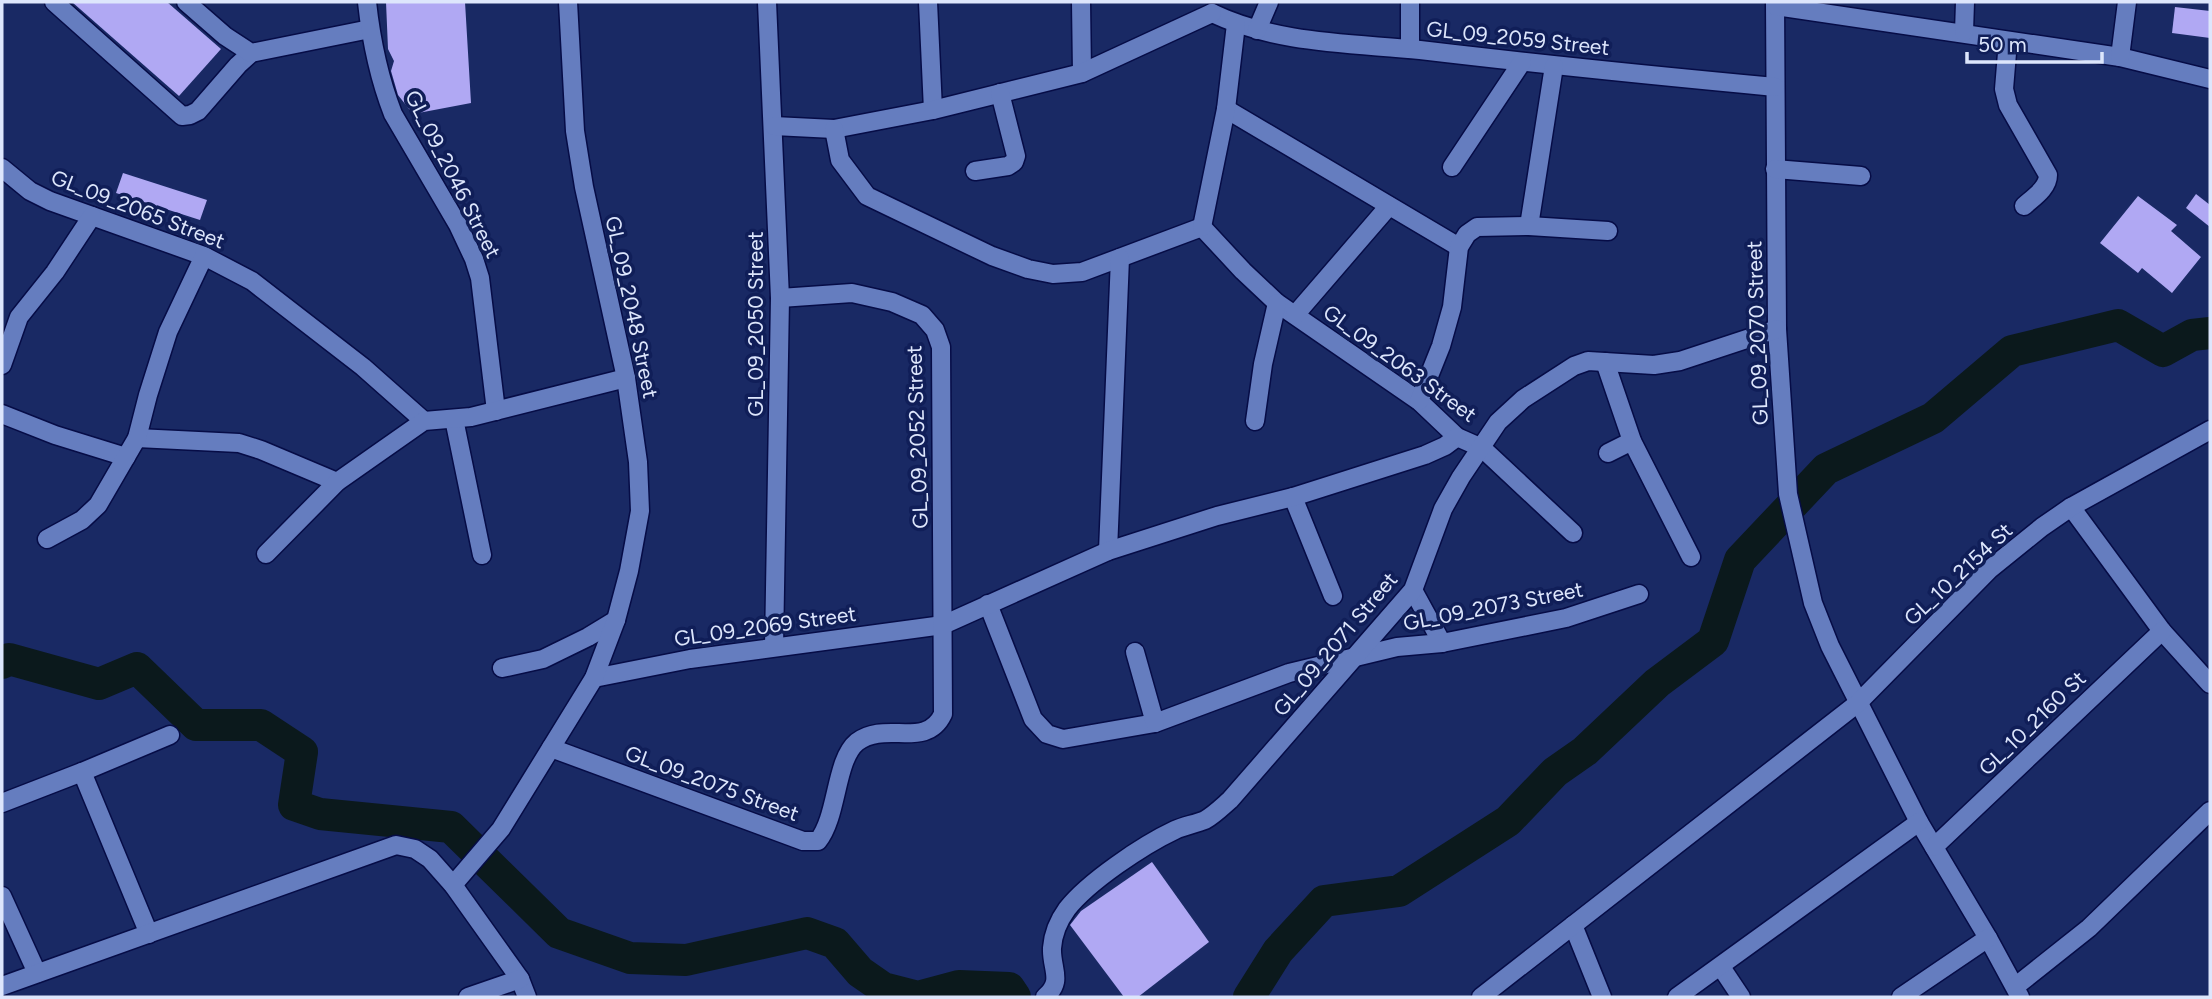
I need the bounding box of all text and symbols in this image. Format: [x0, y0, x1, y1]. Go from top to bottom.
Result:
street label: GL_09_2059 Street [1425, 16, 1611, 60]
scale bar [1967, 21, 2102, 65]
text: 50 m [1978, 32, 2027, 57]
street label: GL_09_2046 Street [400, 86, 506, 262]
street label: GL_09_2065 Street [48, 164, 228, 254]
street label: GL_09_2048 Street [600, 214, 664, 400]
street label: GL_09_2050 Street [743, 231, 768, 417]
street label: GL_09_2070 Street [1741, 240, 1773, 426]
street label: GL_09_2063 Street [1319, 299, 1481, 427]
street label: GL_09_2052 Street [901, 345, 933, 529]
street label: GL_10_2154 St [1899, 517, 2017, 631]
street label: GL_09_2071 Street [1268, 567, 1402, 721]
street label: GL_09_2073 Street [1401, 576, 1585, 636]
street label: GL_09_2069 Street [672, 601, 858, 651]
street label: GL_10_2160 St [1973, 666, 2091, 780]
street label: GL_09_2075 Street [622, 740, 802, 826]

